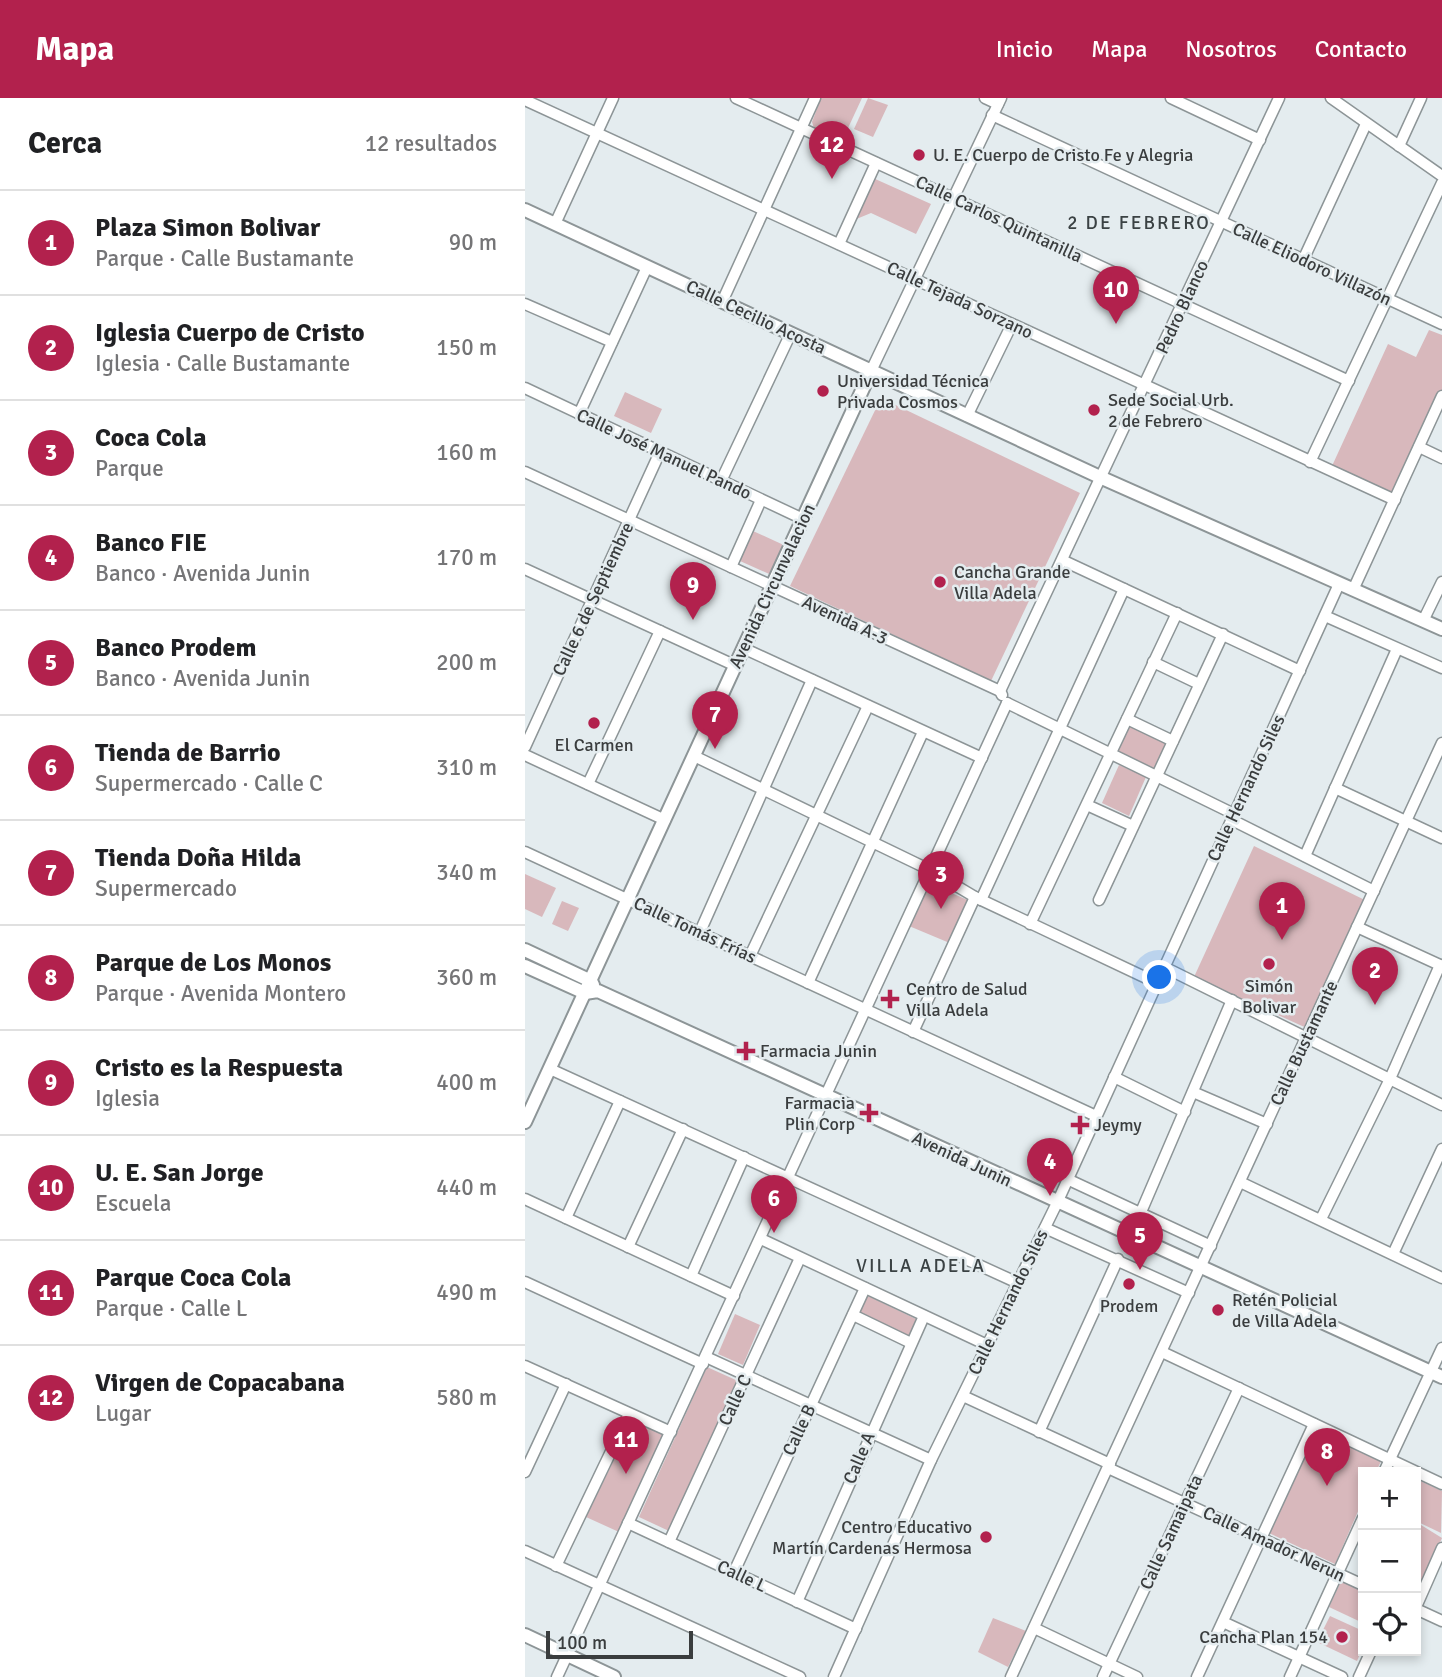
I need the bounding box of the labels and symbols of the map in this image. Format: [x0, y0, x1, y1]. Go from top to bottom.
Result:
pin: 12 [809, 121, 855, 179]
place label: U. E. Cuerpo de Cristo Fe y Alegria [933, 144, 1193, 166]
marker: U. E. Cuerpo de Cristo Fe y Alegria [911, 147, 927, 163]
street label: Calle Carlos Quintanilla [912, 171, 1086, 267]
district label: 2 DE FEBRERO [1067, 211, 1211, 235]
street label: Calle Eliodoro Villazón [1229, 218, 1395, 310]
street label: Calle Tejada Sorzano [883, 257, 1037, 343]
street label: Pedro Blanco [1151, 257, 1213, 357]
pin: 10 [1093, 266, 1139, 324]
street label: Calle Cecilio Acosta [683, 275, 829, 359]
place label: Universidad Técnica Privada Cosmos [837, 370, 989, 413]
marker: Universidad Técnica Privada Cosmos [815, 383, 831, 399]
place label: Sede Social Urb. 2 de Febrero [1108, 389, 1234, 432]
marker: Sede Social Urb. 2 de Febrero [1086, 402, 1102, 418]
street label: Calle José Manuel Pando [573, 404, 755, 504]
street label: Avenida Circunvalacion [724, 500, 820, 672]
street label: Calle 6 de Septiembre [548, 519, 638, 679]
place label: Cancha Grande Villa Adela [954, 561, 1071, 604]
pin: 9 [670, 562, 716, 620]
marker: Cancha Grande Villa Adela [932, 574, 948, 590]
street label: Avenida A-3 [799, 591, 891, 649]
pin: 7 [692, 691, 738, 749]
street label: Calle Hernando Siles [1202, 711, 1290, 865]
marker: El Carmen [586, 715, 602, 731]
place label: El Carmen [554, 734, 634, 756]
pin: 3 [918, 851, 964, 909]
pin: 1 [1259, 882, 1305, 940]
street label: Calle Tomás Frías [630, 892, 760, 968]
pin: 2 [1352, 947, 1398, 1005]
marker: Simón Bolivar [1261, 956, 1277, 972]
your location [1142, 960, 1176, 994]
place label: Simón Bolivar [1242, 975, 1296, 1018]
street label: Calle Bustamante [1265, 977, 1343, 1109]
place label: Centro de Salud Villa Adela [906, 978, 1028, 1021]
marker: Centro de Salud Villa Adela [880, 989, 900, 1009]
place label: Farmacia Junin [760, 1040, 877, 1062]
marker: Farmacia Junin [738, 1043, 754, 1059]
place label: Farmacia Plin Corp [784, 1092, 855, 1135]
marker: Farmacia Plin Corp [861, 1105, 877, 1121]
place label: Jeymy [1094, 1114, 1142, 1136]
marker: Jeymy [1072, 1117, 1088, 1133]
street label: Avenida Junin [909, 1126, 1015, 1192]
pin: 4 [1027, 1138, 1073, 1196]
pin: 6 [751, 1175, 797, 1233]
pin: 5 [1117, 1212, 1163, 1270]
street label: Calle Hernando Siles [963, 1225, 1053, 1378]
district label: VILLA ADELA [856, 1254, 986, 1278]
marker: Prodem [1121, 1276, 1137, 1292]
place label: Retén Policial de Villa Adela [1232, 1289, 1338, 1332]
place label: Prodem [1100, 1295, 1158, 1317]
marker: Retén Policial de Villa Adela [1210, 1302, 1226, 1318]
street label: Calle C [714, 1371, 756, 1429]
street label: Calle B [778, 1401, 820, 1459]
pin: 11 [603, 1416, 649, 1474]
pin: 8 [1304, 1428, 1350, 1486]
street label: Calle A [838, 1429, 880, 1487]
street label: Calle Samaipata [1135, 1471, 1207, 1593]
street label: Calle Amador Nerun [1199, 1501, 1349, 1587]
place label: Centro Educativo Martín Cardenas Hermosa [772, 1516, 972, 1559]
marker: Centro Educativo Martín Cardenas Hermosa [978, 1529, 994, 1545]
street label: Calle L [714, 1555, 770, 1597]
place label: Cancha Plan 154 [1199, 1626, 1328, 1648]
scale bar [546, 1628, 693, 1660]
marker: Cancha Plan 154 [1334, 1629, 1350, 1645]

